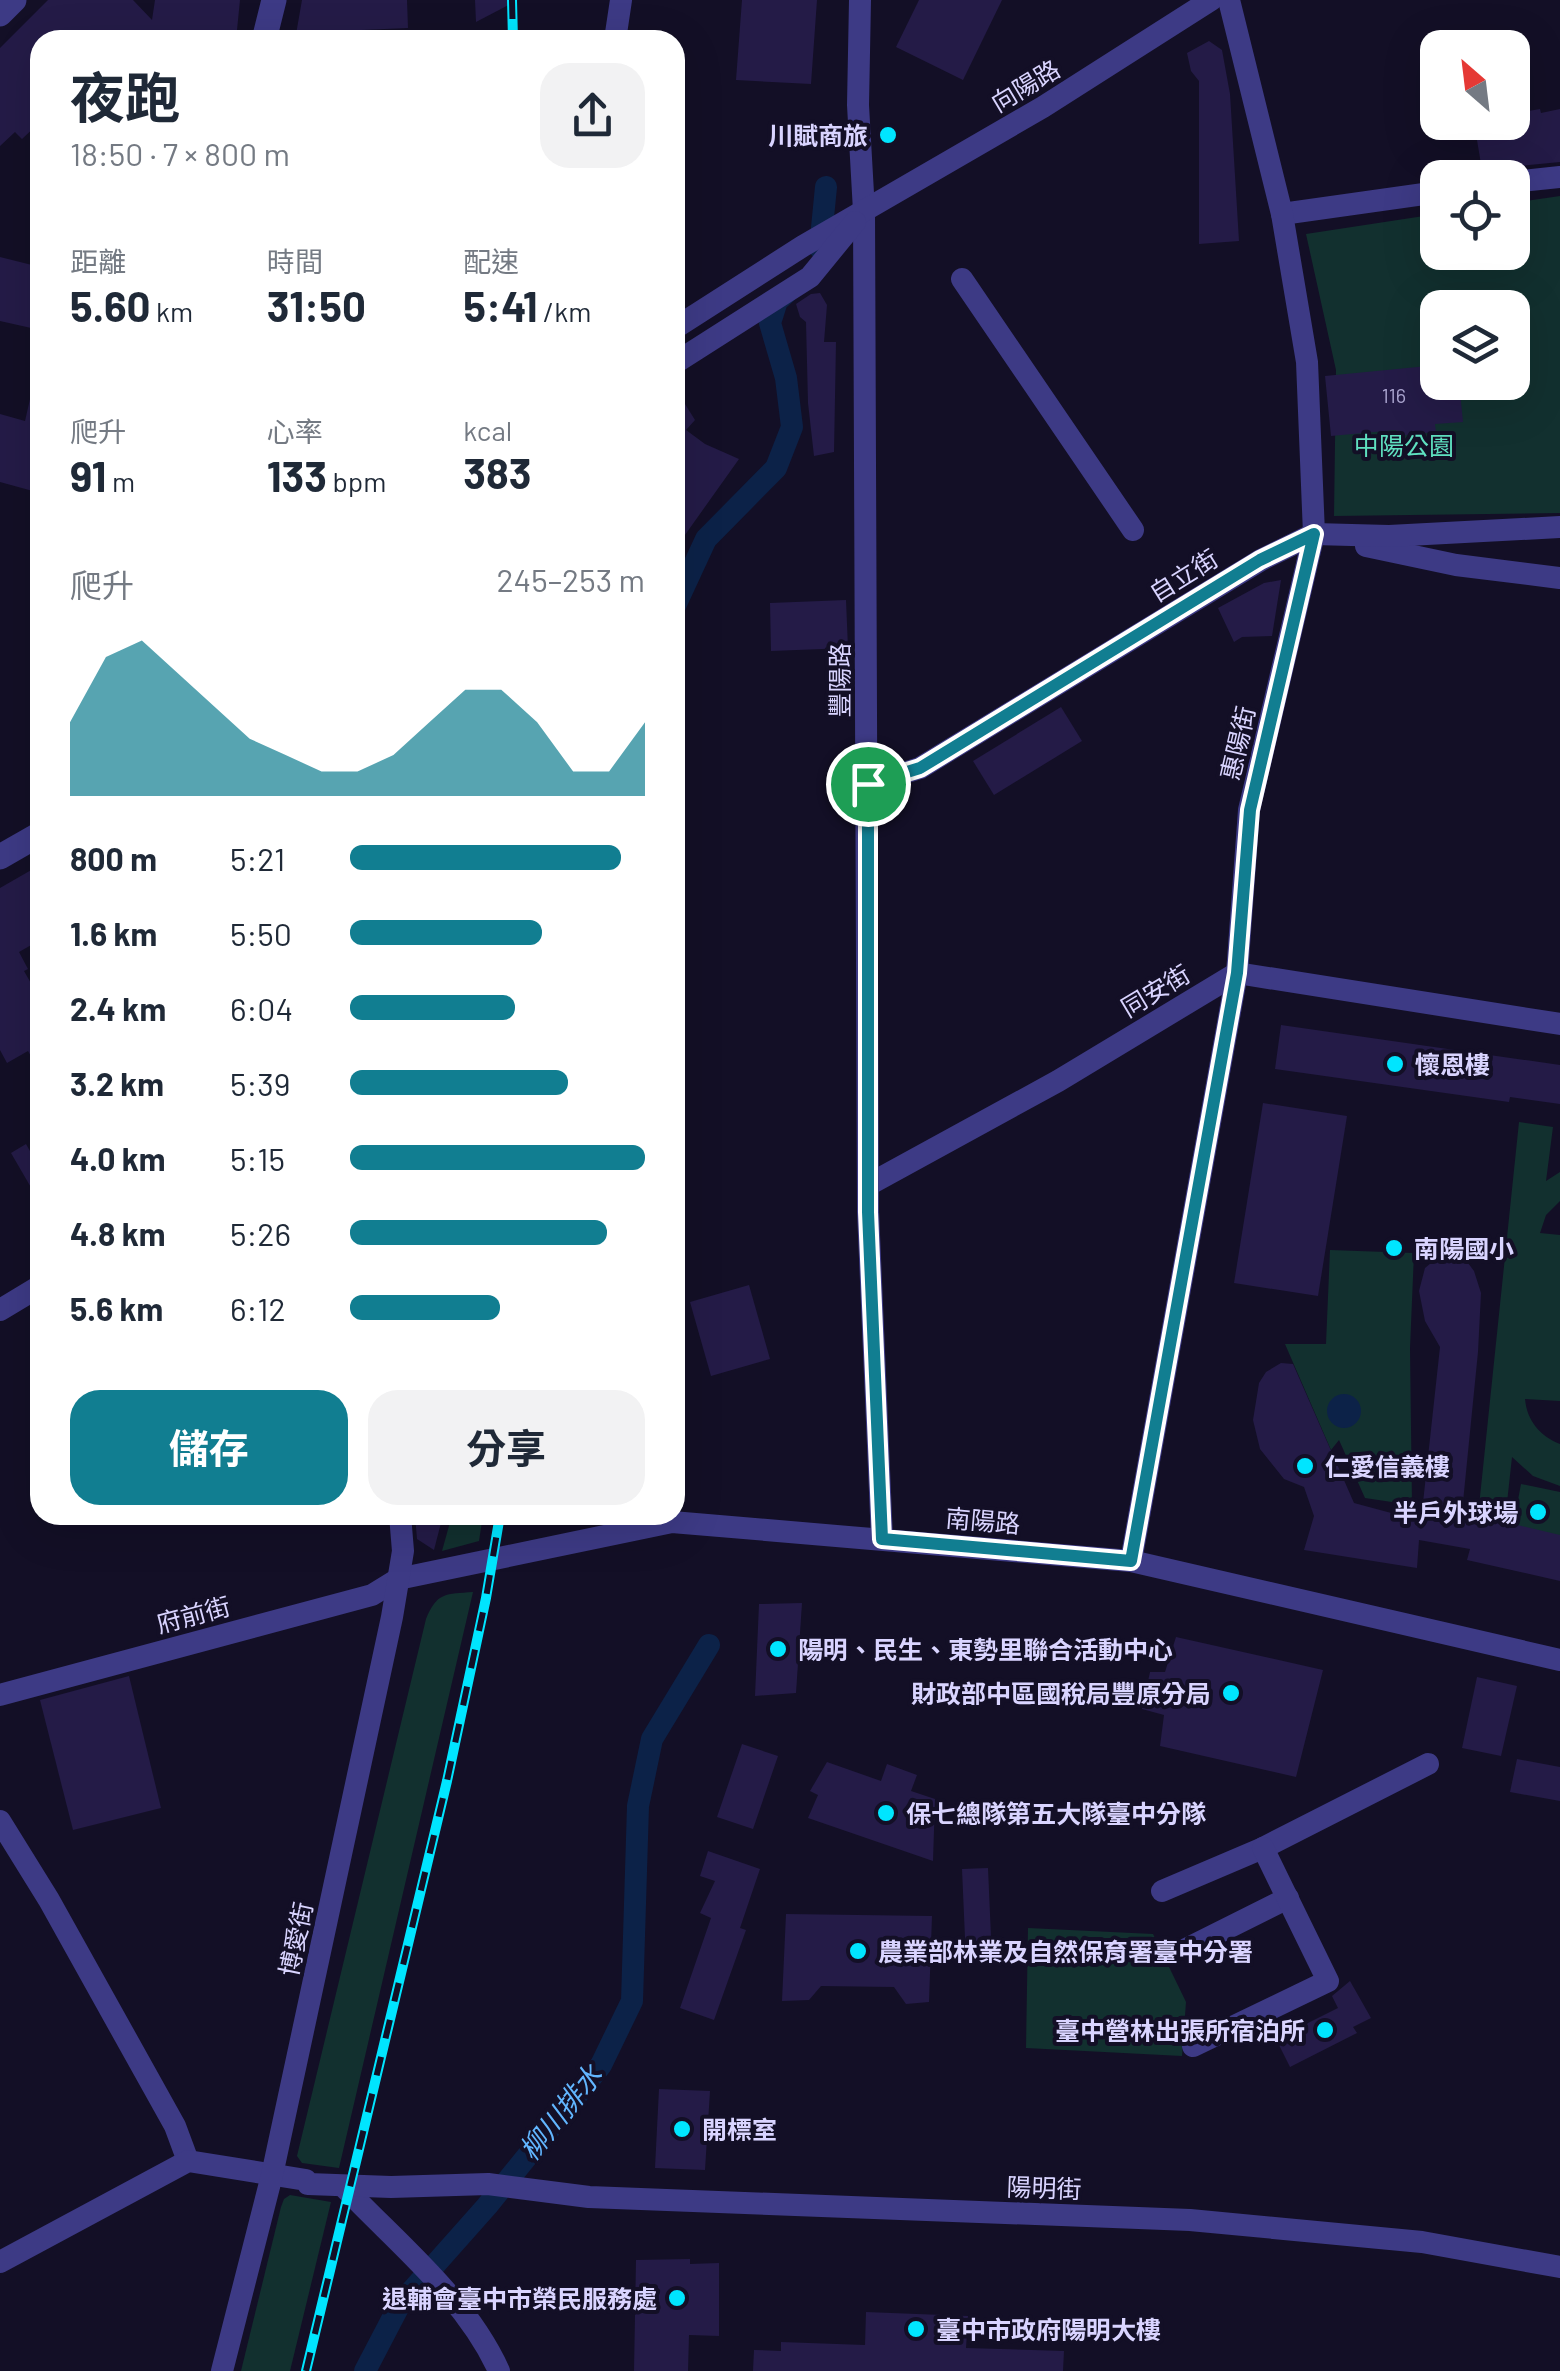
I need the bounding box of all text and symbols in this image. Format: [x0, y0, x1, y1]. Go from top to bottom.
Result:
north arrow [1420, 30, 1530, 140]
map controls [1420, 30, 1530, 400]
street label: 向陽路 [985, 53, 1065, 117]
text: 夜跑 [70, 63, 180, 129]
button: share [540, 63, 645, 168]
place label: 川賦商旅 [768, 120, 868, 150]
marker: 川賦商旅 [877, 124, 899, 146]
text: 18:50 · 7 × 800 m [70, 134, 290, 172]
button: locate [1420, 160, 1530, 270]
text: 距離 [70, 244, 126, 278]
text: 時間 [267, 244, 323, 278]
text: 配速 [463, 244, 519, 278]
text: 5.60 [70, 280, 150, 330]
text: 31:50 [267, 280, 366, 330]
text: 5:41 [463, 280, 538, 330]
button: layers [1420, 290, 1530, 400]
text: km [150, 294, 193, 328]
text: /km [538, 294, 592, 328]
house number: 116 [1382, 383, 1406, 407]
text: kcal [463, 413, 512, 447]
text: 爬升 [70, 414, 126, 448]
text: 心率 [267, 414, 323, 448]
park label: 中陽公園 [1354, 430, 1454, 460]
text: 383 [463, 447, 531, 497]
text: 91 [70, 450, 106, 500]
text: 133 [267, 450, 327, 500]
text: m [106, 464, 135, 498]
text: bpm [327, 464, 386, 498]
street label: 自立街 [1143, 542, 1223, 608]
text: 245–253 m [496, 560, 645, 598]
text: 爬升 [70, 565, 134, 603]
street label: 豐陽路 [824, 642, 854, 718]
street label: 惠陽街 [1214, 703, 1260, 783]
pin [826, 742, 911, 827]
icon: arrive [841, 757, 896, 812]
text: 800 m [70, 839, 157, 877]
text: 5:21 [230, 839, 285, 877]
text: 1.6 km [70, 914, 157, 952]
text: 5:50 [230, 914, 292, 952]
street label: 同安街 [1115, 958, 1195, 1022]
text: 2.4 km [70, 989, 166, 1027]
text: 6:04 [230, 989, 293, 1027]
place label: 懷恩樓 [1415, 1049, 1490, 1079]
marker: 懷恩樓 [1384, 1053, 1406, 1075]
text: 3.2 km [70, 1064, 164, 1102]
text: 5:39 [230, 1064, 290, 1102]
text: 4.0 km [70, 1139, 166, 1177]
text: 5:15 [230, 1139, 285, 1177]
text: 4.8 km [70, 1214, 166, 1252]
text: 5:26 [230, 1214, 291, 1252]
place label: 南陽國小 [1414, 1233, 1514, 1263]
marker: 南陽國小 [1383, 1237, 1405, 1259]
text: 5.6 km [70, 1289, 163, 1327]
text: 6:12 [230, 1289, 286, 1327]
button: 儲存 [70, 1390, 348, 1505]
button: 分享 [368, 1390, 645, 1505]
place label: 仁愛信義樓 [1325, 1451, 1450, 1481]
marker: 仁愛信義樓 [1294, 1455, 1316, 1477]
place label: 半戶外球場 [1393, 1497, 1518, 1527]
marker: 半戶外球場 [1527, 1501, 1549, 1523]
street label: 南陽路 [944, 1502, 1022, 1538]
street label: 府前街 [153, 1590, 233, 1638]
place label: 陽明、民生、東勢里聯合活動中心 [798, 1634, 1173, 1664]
marker: 陽明、民生、東勢里聯合活動中心 [767, 1638, 789, 1660]
place label: 財政部中區國稅局豐原分局 [911, 1678, 1211, 1708]
marker: 財政部中區國稅局豐原分局 [1220, 1682, 1242, 1704]
place label: 保七總隊第五大隊臺中分隊 [906, 1798, 1206, 1828]
marker: 保七總隊第五大隊臺中分隊 [875, 1802, 897, 1824]
street label: 博愛街 [273, 1899, 317, 1979]
place label: 農業部林業及自然保育署臺中分署 [878, 1936, 1253, 1966]
marker: 農業部林業及自然保育署臺中分署 [847, 1940, 869, 1962]
place label: 臺中營林出張所宿泊所 [1055, 2015, 1305, 2045]
marker: 臺中營林出張所宿泊所 [1314, 2019, 1336, 2041]
water label: 柳川排水 [512, 2056, 610, 2166]
place label: 開標室 [702, 2114, 777, 2144]
marker: 開標室 [671, 2118, 693, 2140]
street label: 陽明街 [1006, 2171, 1082, 2203]
place label: 退輔會臺中市榮民服務處 [382, 2283, 657, 2313]
marker: 退輔會臺中市榮民服務處 [666, 2287, 688, 2309]
place label: 臺中市政府陽明大樓 [936, 2314, 1161, 2344]
marker: 臺中市政府陽明大樓 [905, 2318, 927, 2340]

